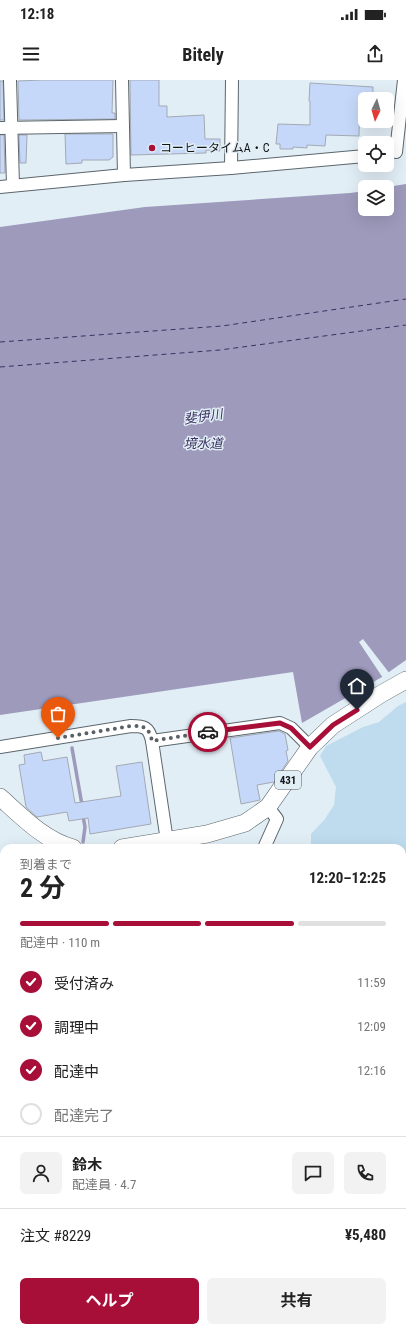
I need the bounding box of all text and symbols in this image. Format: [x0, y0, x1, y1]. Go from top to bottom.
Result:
text: 12:18 [20, 5, 54, 23]
icon: menu [20, 43, 42, 65]
icon: share [364, 43, 386, 65]
text: Bitely [182, 44, 224, 65]
north arrow [358, 92, 394, 128]
map controls [358, 92, 394, 216]
button: locate [358, 136, 394, 172]
place label: コーヒータイムA・C [160, 141, 270, 155]
marker: コーヒータイムA・C [147, 143, 157, 153]
button: layers [358, 180, 394, 216]
water label: 斐伊川 [183, 406, 225, 427]
water label: 境水道 [183, 436, 224, 451]
pin [340, 669, 374, 710]
icon: home [346, 675, 368, 697]
pin [41, 697, 75, 738]
icon: bag [47, 703, 69, 725]
courier [188, 712, 228, 752]
icon: car [197, 721, 219, 743]
road number: 431 [275, 771, 301, 789]
text: 到着まで [20, 857, 72, 872]
text: 12:20–12:25 [309, 869, 386, 887]
text: 2 分 [20, 873, 65, 903]
text: 配達中 · 110 m [20, 935, 100, 950]
icon: check [20, 971, 42, 993]
text: 受付済み [54, 975, 114, 993]
text: 11:59 [357, 975, 386, 990]
icon: check [20, 1015, 42, 1037]
text: 調理中 [54, 1019, 99, 1037]
text: 12:09 [357, 1019, 386, 1034]
icon: check [20, 1059, 42, 1081]
text: 配達中 [54, 1063, 99, 1081]
text: 12:16 [357, 1063, 386, 1078]
text: 配達完了 [54, 1107, 114, 1125]
button: person [20, 1152, 62, 1194]
button: chat [292, 1152, 334, 1194]
button: phone [344, 1152, 386, 1194]
text: 鈴木 [72, 1156, 102, 1174]
text: 配達員 · 4.7 [72, 1177, 136, 1192]
text: ¥5,480 [345, 1226, 386, 1244]
text: 注文 #8229 [20, 1227, 91, 1245]
button: ヘルプ [20, 1278, 199, 1324]
button: 共有 [207, 1278, 386, 1324]

